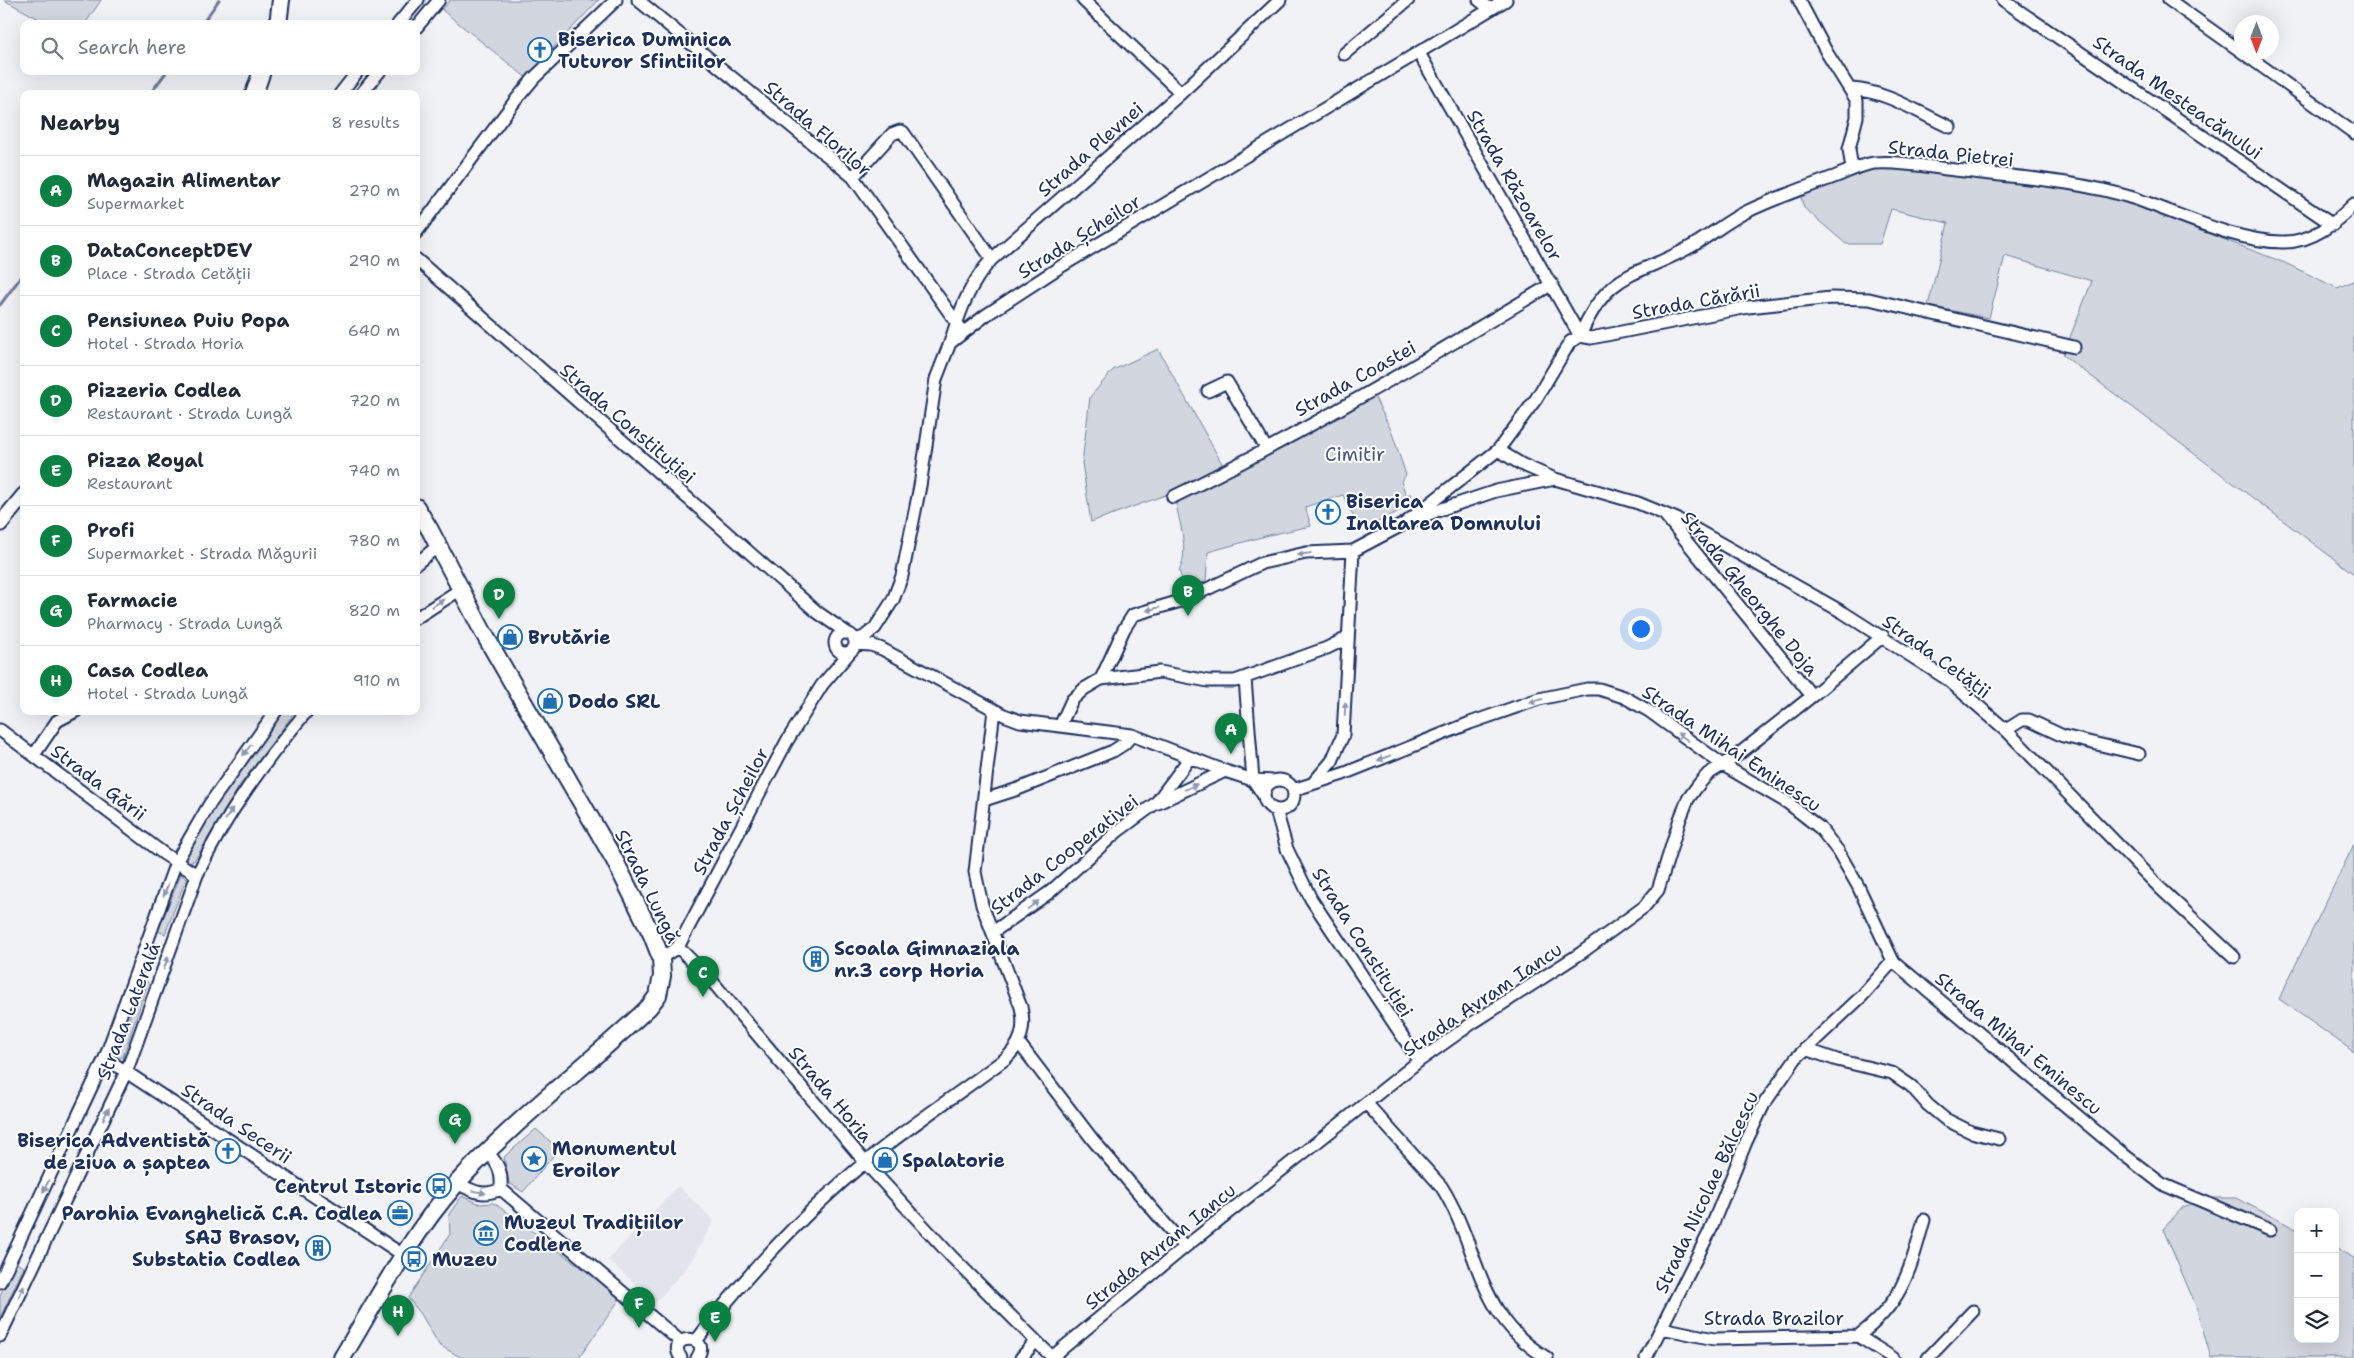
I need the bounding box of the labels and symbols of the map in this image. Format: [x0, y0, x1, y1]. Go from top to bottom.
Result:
north arrow [2234, 15, 2279, 60]
place label: Biserica Duminica Tuturor Sfintiilor [558, 27, 731, 74]
street label: Strada Mesteacănului [2088, 29, 2267, 165]
church icon: Biserica Duminica Tuturor Sfintiilor [527, 37, 553, 63]
street label: Strada Florilor [759, 75, 877, 182]
street label: Strada Plevnei [1032, 96, 1149, 202]
street label: Strada Răzoarelor [1461, 105, 1568, 266]
street label: Strada Pietrei [1887, 134, 2015, 173]
street label: Strada Șcheilor [1013, 189, 1146, 285]
street label: Strada Cărării [1630, 278, 1762, 325]
street label: Strada Coastei [1290, 335, 1420, 422]
street label: Strada Constituției [554, 357, 701, 490]
park label: Cimitir [1325, 442, 1385, 467]
place label: Biserica Inaltarea Domnului [1346, 489, 1541, 536]
church icon: Biserica Inaltarea Domnului [1315, 499, 1341, 525]
street label: Strada Gheorghe Doja [1675, 506, 1824, 681]
one-way arrow [1296, 550, 1312, 558]
pin: B [1172, 575, 1204, 616]
pin: D [483, 578, 515, 619]
one-way arrow [432, 599, 445, 608]
one-way arrow [1145, 605, 1160, 613]
street label: Strada Cetății [1877, 609, 1996, 705]
your location [1628, 616, 1654, 642]
shop icon: Brutărie [497, 624, 523, 650]
place label: Brutărie [528, 625, 611, 650]
street label: Strada Mihai Eminescu [1637, 679, 1826, 818]
shop icon: Dodo SRL [537, 688, 563, 714]
place label: Dodo SRL [568, 689, 660, 714]
one-way arrow [1528, 697, 1543, 705]
one-way arrow [1341, 701, 1349, 717]
pin: A [1215, 713, 1247, 754]
one-way arrow [1676, 732, 1690, 742]
street label: Strada Gării [46, 738, 151, 826]
one-way arrow [242, 743, 252, 757]
street label: Strada Șcheilor [686, 743, 775, 880]
one-way arrow [1376, 755, 1391, 762]
one-way arrow [1184, 783, 1198, 791]
street label: Strada Cooperativei [985, 789, 1144, 920]
one-way arrow [225, 807, 234, 820]
street label: Strada Lungă [609, 825, 686, 947]
street label: Strada Constituției [1306, 863, 1419, 1022]
one-way arrow [162, 883, 170, 898]
one-way arrow [1026, 900, 1040, 910]
place label: Scoala Gimnaziala nr.3 corp Horia [834, 936, 1019, 983]
street label: Strada Avram Iancu [1398, 937, 1567, 1062]
street label: Strada Laterală [91, 939, 166, 1083]
building icon: Scoala Gimnaziala nr.3 corp Horia [803, 946, 829, 972]
one-way arrow [163, 955, 170, 970]
pin: C [687, 956, 719, 997]
street label: Strada Mihai Eminescu [1930, 966, 2107, 1121]
street label: Strada Horia [783, 1041, 878, 1148]
street label: Strada Secerii [177, 1077, 297, 1170]
street label: Strada Nicolae Bălcescu [1649, 1087, 1764, 1297]
pin: G [439, 1103, 471, 1144]
one-way arrow [102, 1107, 110, 1121]
place label: Biserica Adventistă de ziua a șaptea [17, 1128, 210, 1176]
place label: Monumentul Eroilor [552, 1136, 677, 1183]
church icon: Biserica Adventistă de ziua a șaptea [215, 1138, 241, 1164]
place icon: Monumentul Eroilor [521, 1146, 547, 1172]
shop icon: Spalatorie [872, 1147, 898, 1173]
place label: Spalatorie [902, 1148, 1005, 1173]
bus stop icon: Centrul Istoric [426, 1173, 452, 1199]
place label: Centrul Istoric [275, 1174, 422, 1199]
street label: Strada Avram Iancu [1080, 1178, 1241, 1315]
one-way arrow [41, 1179, 50, 1194]
one-way arrow [471, 1188, 487, 1196]
office icon: Parohia Evanghelică C.A. Codlea [387, 1200, 413, 1226]
place label: Parohia Evanghelică C.A. Codlea [62, 1201, 382, 1226]
place label: Muzeul Tradițiilor Codlene [504, 1210, 684, 1257]
museum icon: Muzeul Tradițiilor Codlene [473, 1220, 499, 1246]
place label: SAJ Brasov, Substatia Codlea [132, 1225, 300, 1272]
building icon: SAJ Brasov, Substatia Codlea [305, 1235, 331, 1261]
bus stop icon: Muzeu [401, 1246, 427, 1272]
place label: Muzeu [432, 1247, 498, 1272]
one-way arrow [17, 1285, 25, 1299]
pin: F [623, 1287, 655, 1328]
pin: H [382, 1295, 414, 1336]
pin: E [699, 1301, 731, 1342]
street label: Strada Brazilor [1704, 1306, 1844, 1331]

